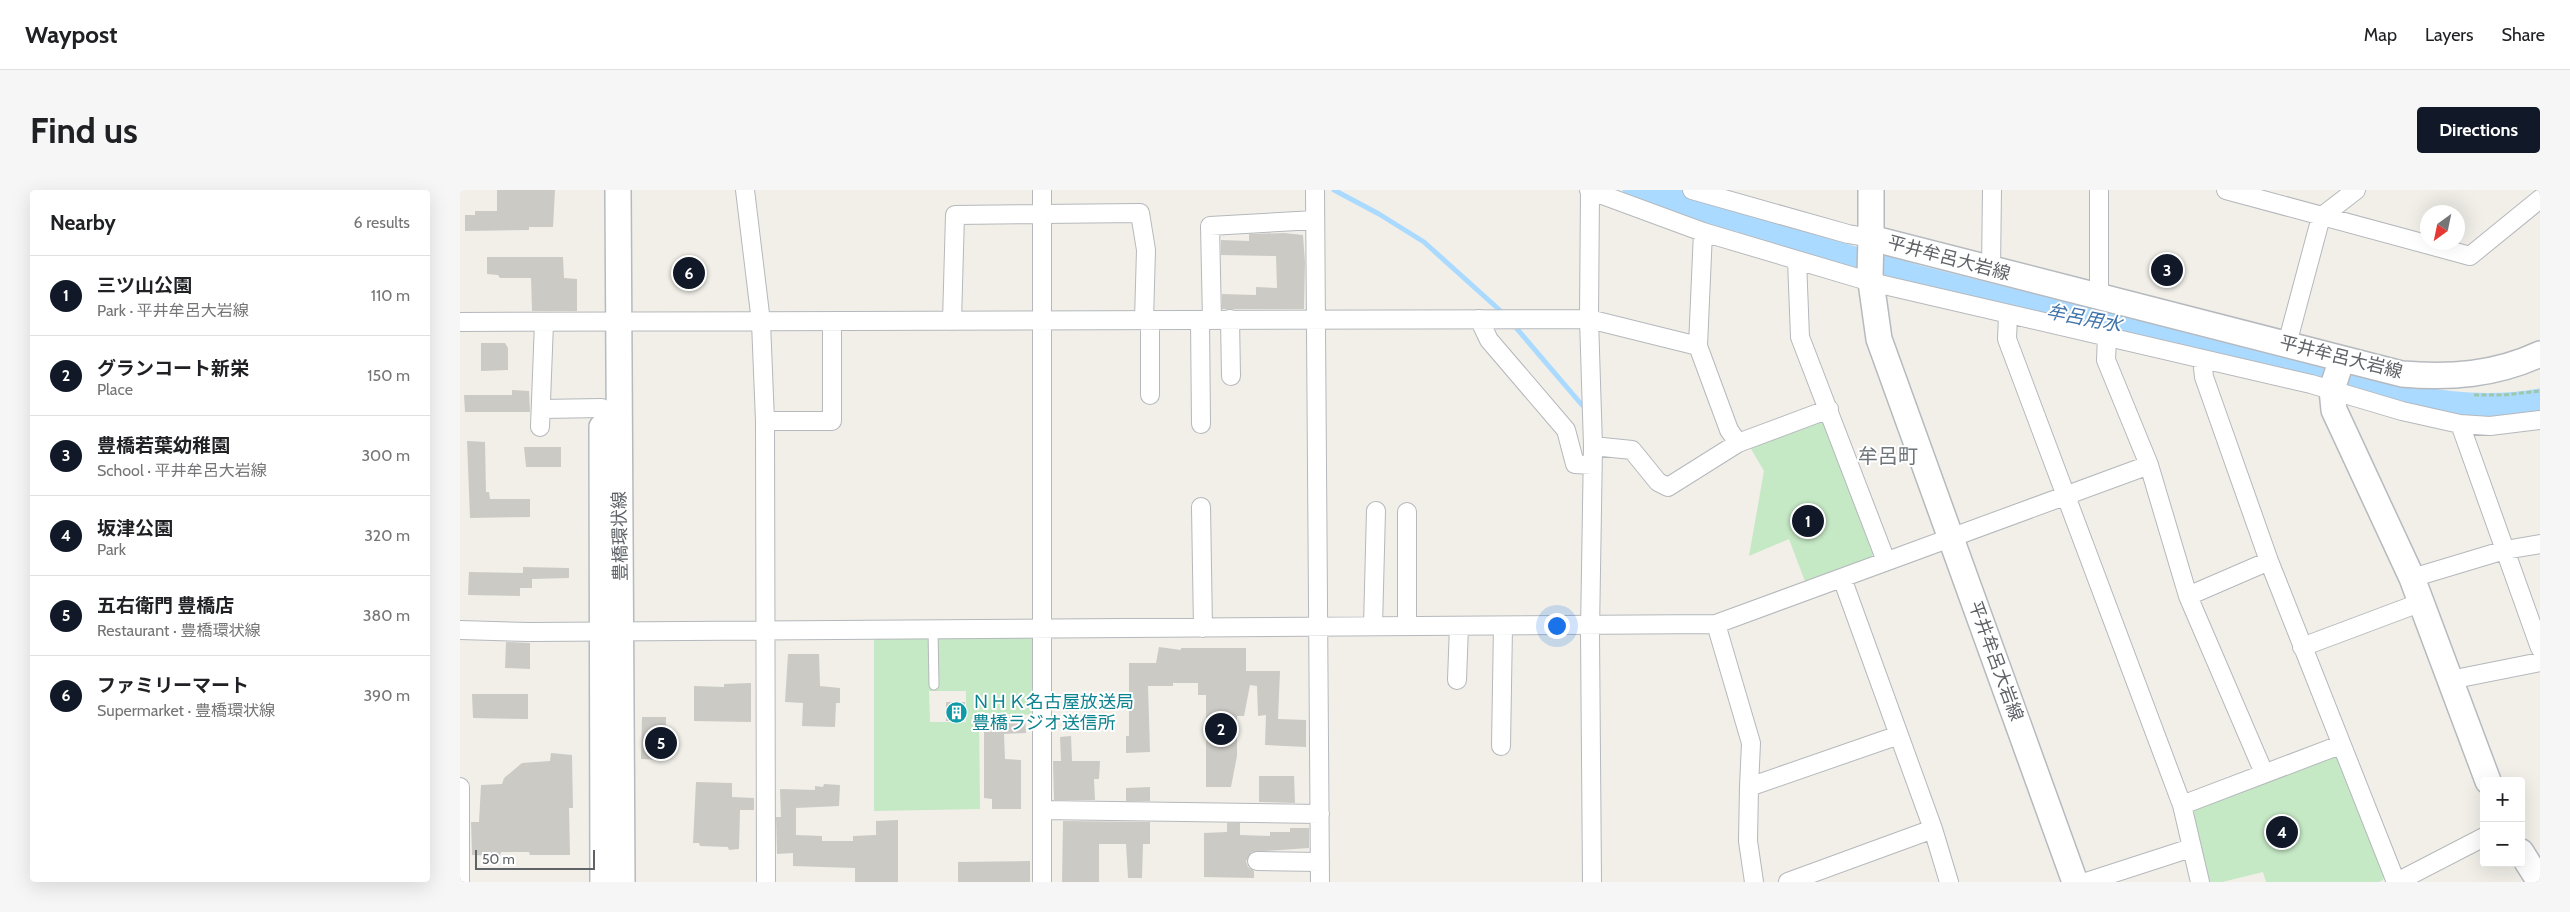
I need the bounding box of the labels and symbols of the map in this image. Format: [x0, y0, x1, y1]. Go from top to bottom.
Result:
north arrow [2420, 205, 2465, 250]
street label: 平井牟呂大岩線 [1885, 231, 2013, 285]
pin: 3 [2151, 251, 2183, 289]
pin: 6 [673, 254, 705, 292]
water label: 牟呂用水 [2044, 299, 2125, 337]
street label: 平井牟呂大岩線 [2277, 331, 2405, 383]
district label: 牟呂町 [1858, 444, 1918, 468]
street label: 豊橋環状線 [608, 491, 632, 581]
pin: 1 [1792, 502, 1824, 540]
street label: 平井牟呂大岩線 [1964, 598, 2028, 724]
your location [1544, 613, 1570, 639]
place label: ＮＨＫ名古屋放送局 豊橋ラジオ送信所 [972, 691, 1134, 734]
building icon: ＮＨＫ名古屋放送局 豊橋ラジオ送信所 [944, 700, 968, 724]
pin: 2 [1205, 710, 1237, 748]
pin: 5 [645, 724, 677, 762]
pin: 4 [2266, 813, 2298, 851]
scale bar [475, 847, 595, 870]

